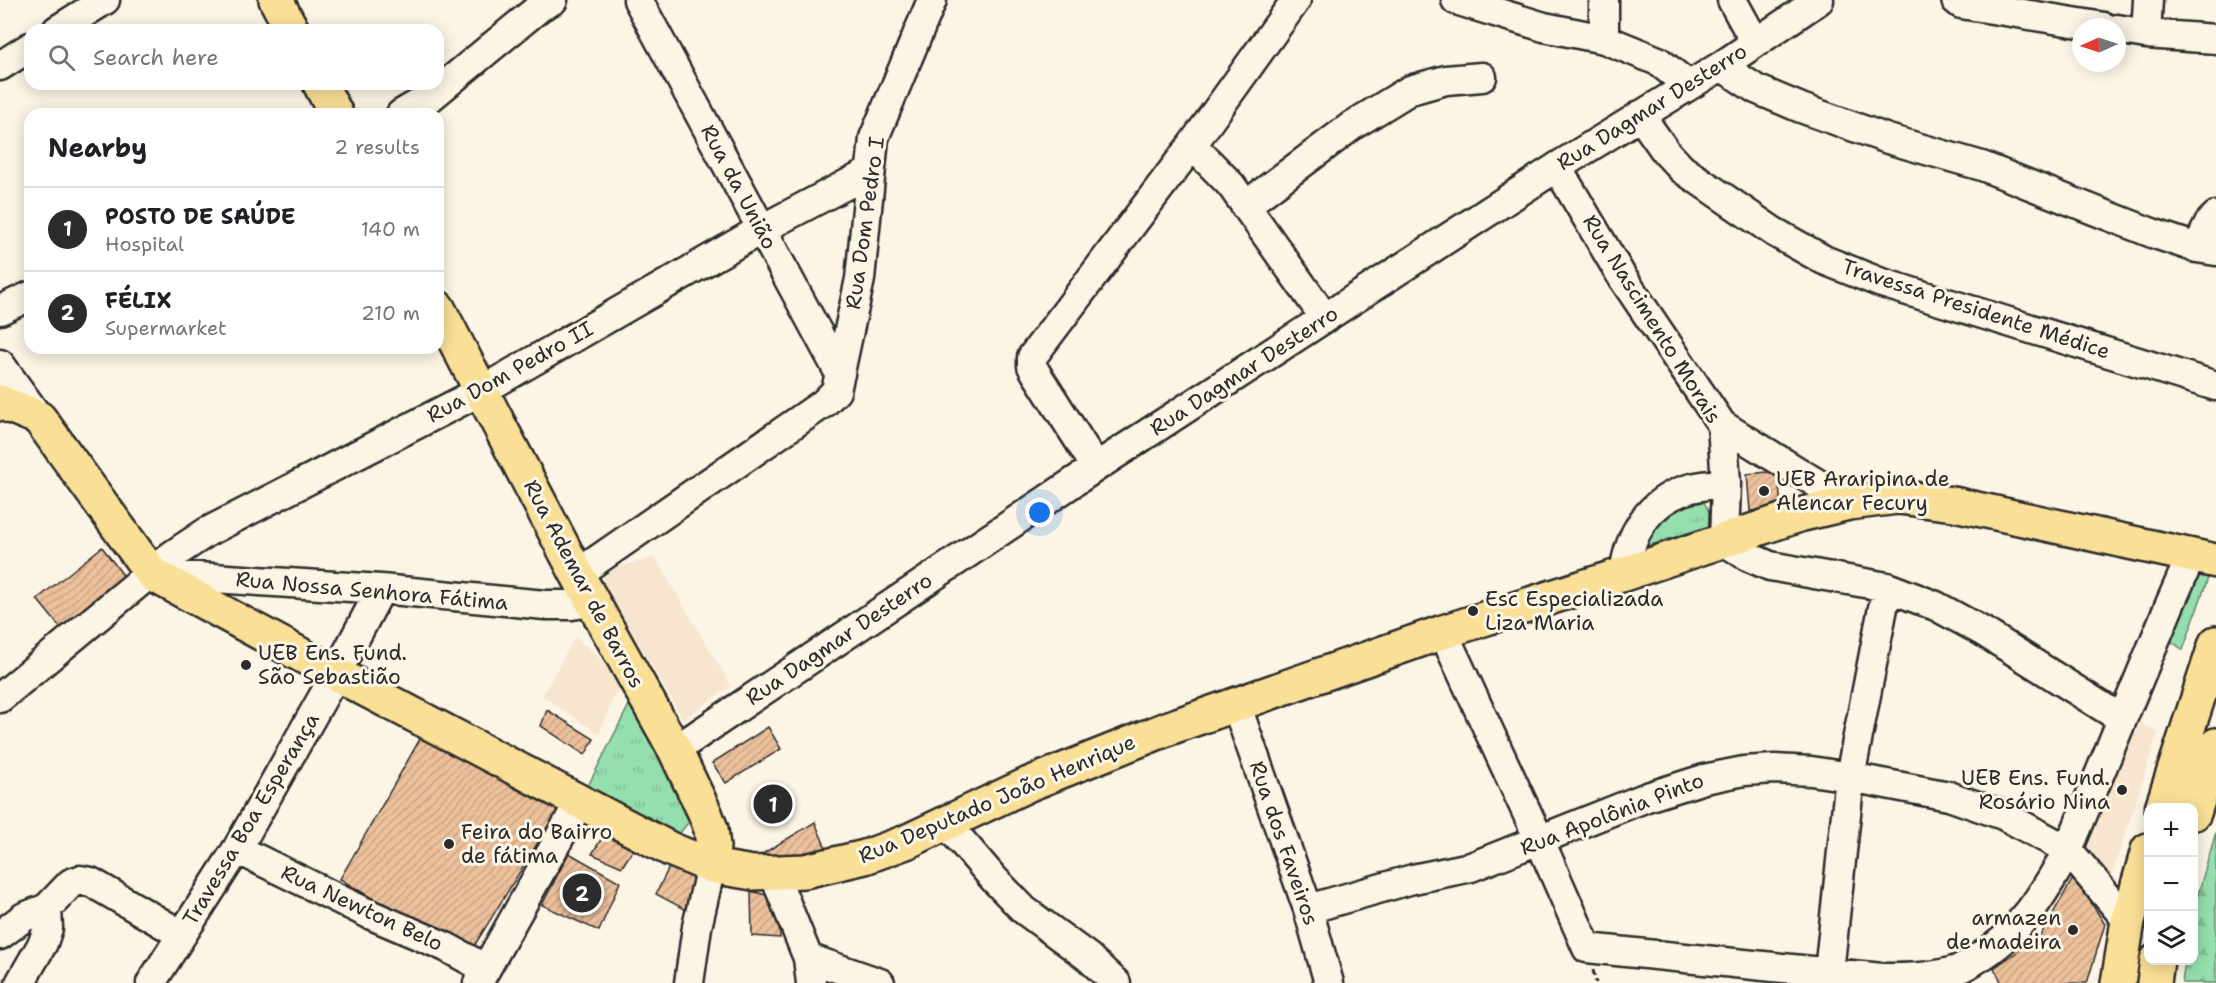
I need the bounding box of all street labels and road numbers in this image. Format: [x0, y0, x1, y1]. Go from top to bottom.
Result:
street label: Rua Dagmar Desterro [1552, 37, 1752, 177]
street label: Rua da União [694, 120, 784, 254]
street label: Rua Dom Pedro I [839, 135, 891, 311]
street label: Rua Nascimento Morais [1576, 209, 1728, 429]
street label: Travessa Presidente Médice [1838, 252, 2114, 366]
street label: Rua Dagmar Desterro [1144, 300, 1344, 442]
street label: Rua Dom Pedro II [422, 315, 598, 429]
street label: Rua Ademar de Barros [517, 475, 651, 693]
street label: Rua Nossa Senhora Fátima [235, 565, 509, 617]
street label: Rua Dagmar Desterro [740, 566, 938, 712]
street label: Travessa Boa Esperança [176, 707, 326, 931]
street label: Rua Deputado João Henrique [854, 728, 1140, 870]
street label: Rua dos Faveiros [1243, 757, 1325, 929]
street label: Rua Apolônia Pinto [1516, 766, 1708, 862]
street label: Rua Newton Belo [277, 858, 447, 958]

